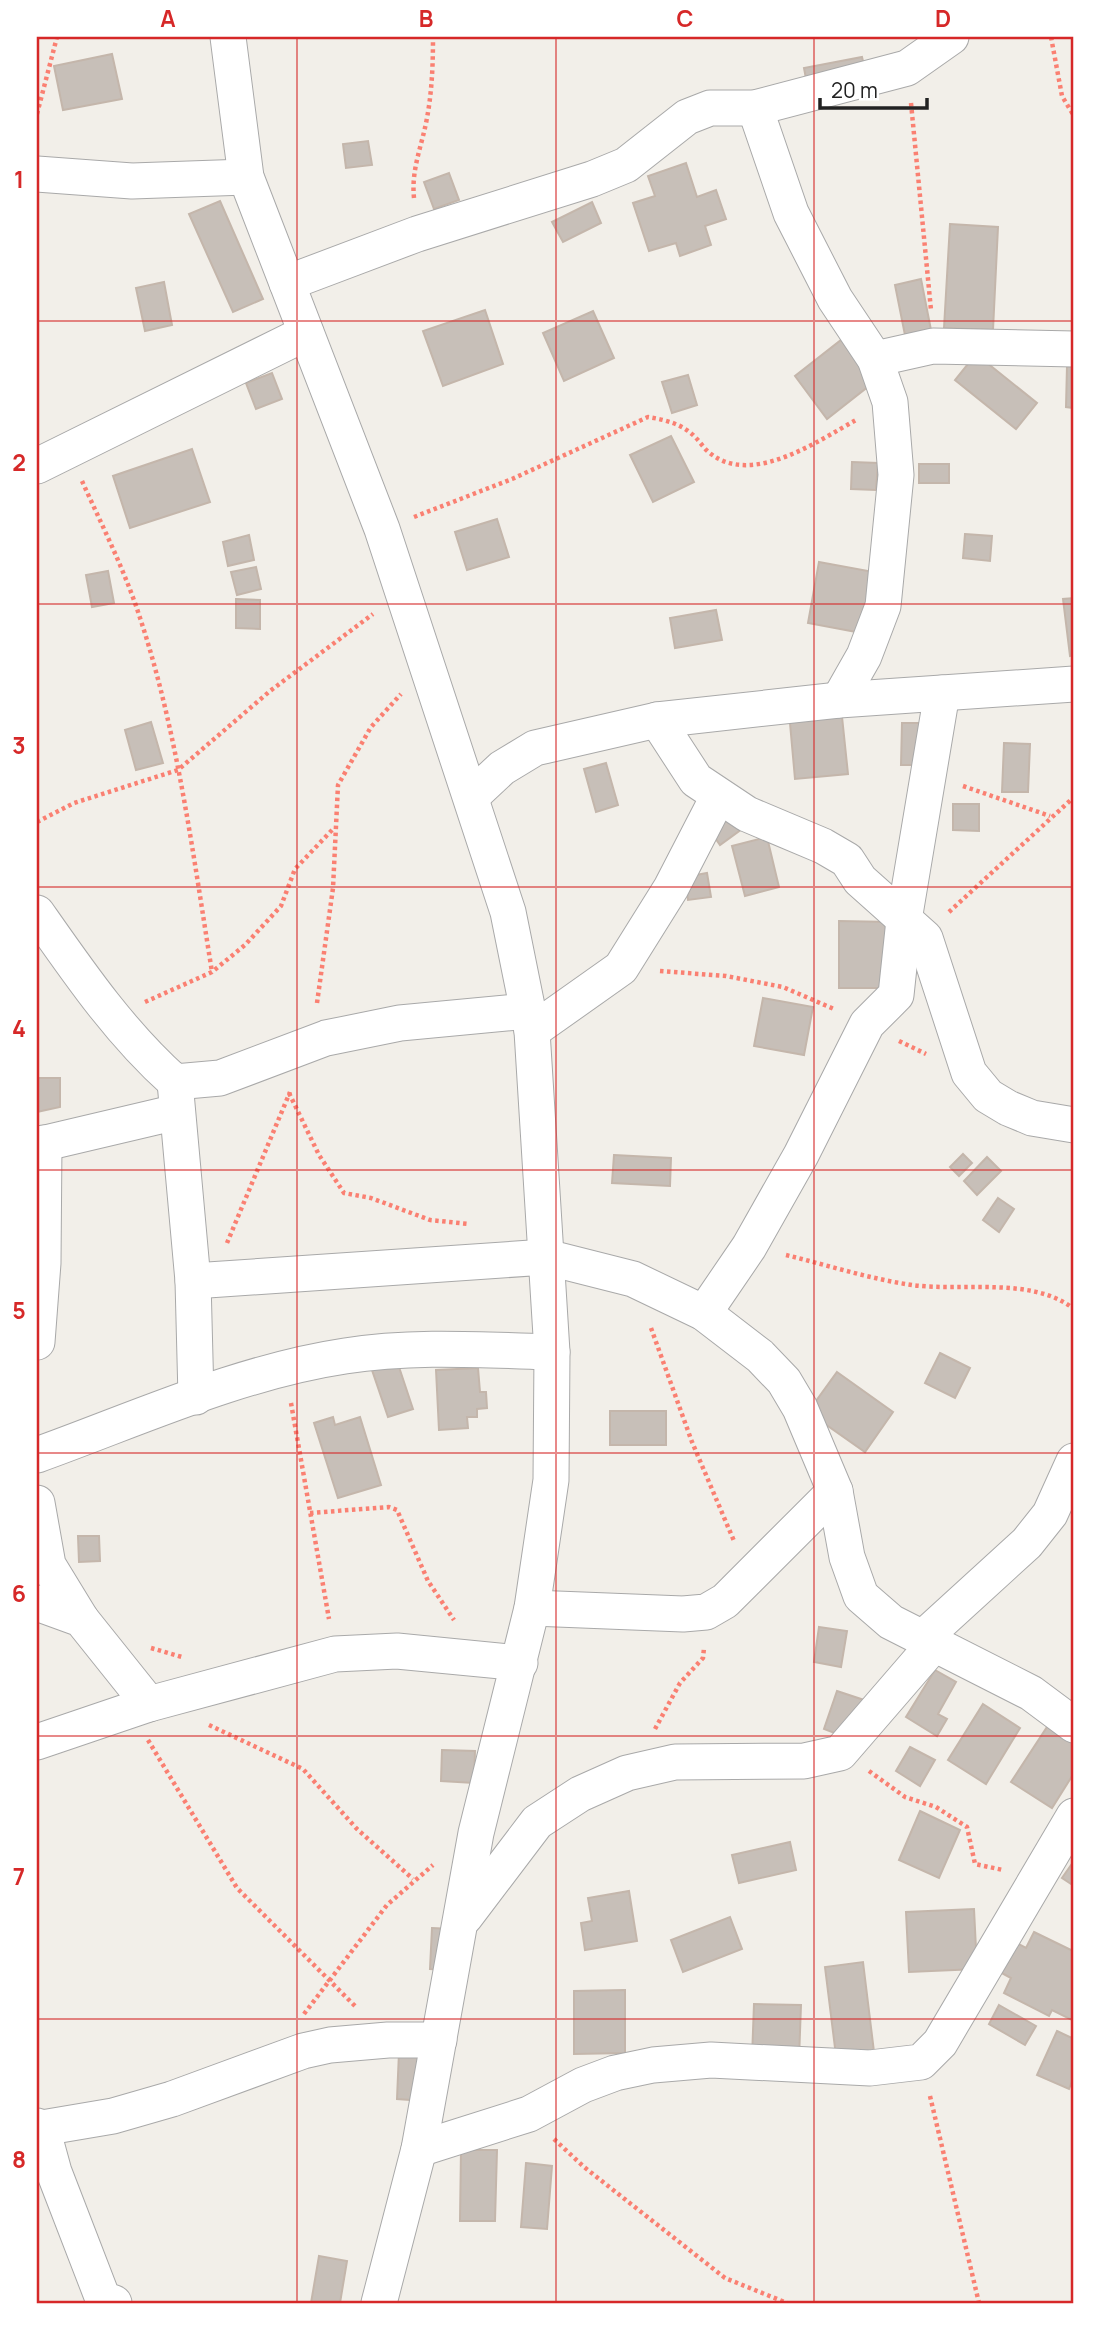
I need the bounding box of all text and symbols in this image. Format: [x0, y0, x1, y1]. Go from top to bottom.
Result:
text: A [160, 2, 176, 34]
text: B [419, 2, 433, 34]
text: C [677, 2, 694, 34]
text: D [935, 2, 951, 34]
scale bar [820, 66, 927, 110]
text: 20 m [831, 76, 878, 104]
text: 1 [14, 163, 24, 195]
text: 2 [12, 446, 26, 478]
text: 3 [12, 729, 26, 761]
text: 4 [12, 1012, 26, 1044]
text: 5 [12, 1294, 26, 1326]
text: 6 [12, 1577, 26, 1609]
text: 7 [13, 1860, 25, 1892]
text: 8 [12, 2143, 26, 2175]

